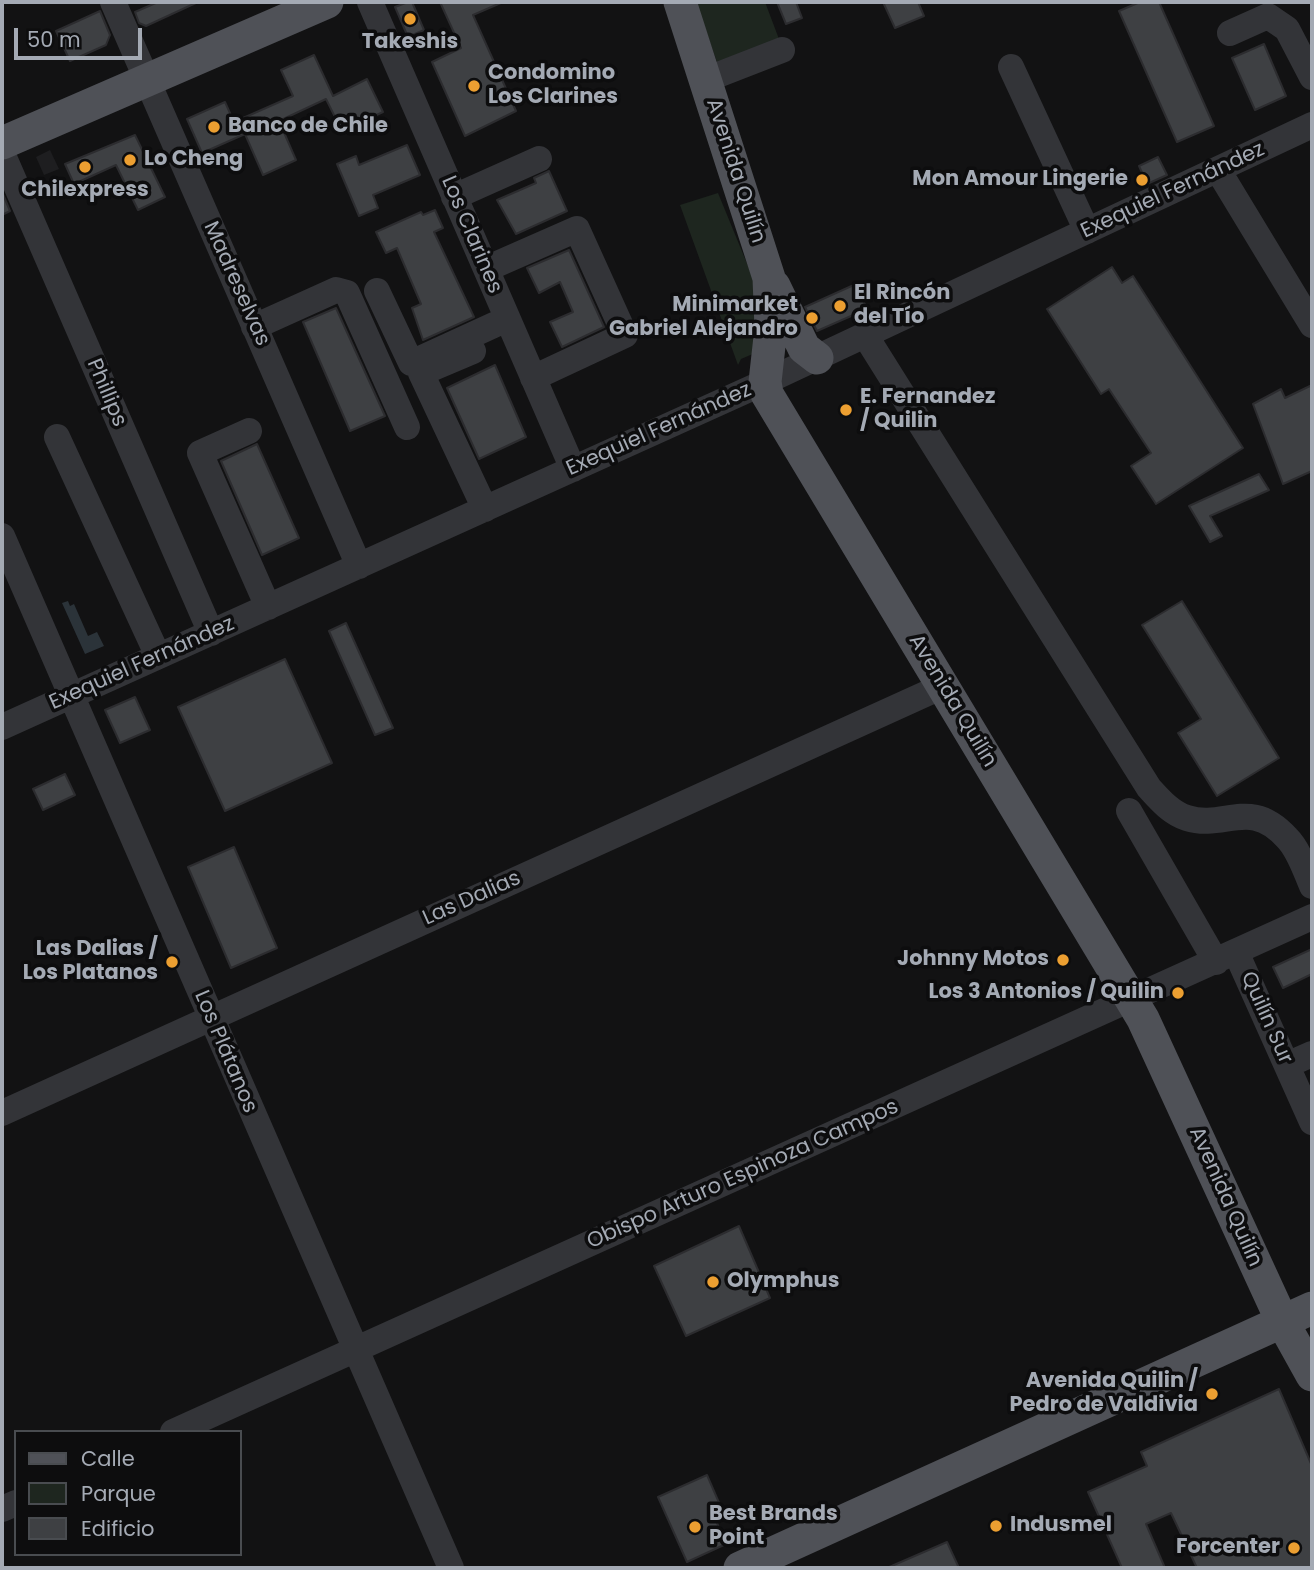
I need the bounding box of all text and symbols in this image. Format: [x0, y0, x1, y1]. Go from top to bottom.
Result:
marker: Takeshis [402, 11, 418, 27]
scale bar [18, 14, 145, 58]
text: 50 m [27, 25, 81, 54]
place label: Takeshis [362, 30, 458, 56]
place label: Condomino Los Clarines [488, 61, 618, 111]
marker: Condomino Los Clarines [466, 78, 482, 94]
street label: Avenida Quilín [700, 96, 770, 246]
place label: Banco de Chile [228, 114, 388, 140]
marker: Banco de Chile [206, 119, 222, 135]
street label: Exequiel Fernández [1077, 137, 1269, 245]
place label: Lo Cheng [144, 147, 243, 173]
marker: Lo Cheng [122, 152, 138, 168]
marker: Chilexpress [77, 159, 93, 175]
place label: Mon Amour Lingerie [912, 167, 1128, 193]
marker: Mon Amour Lingerie [1134, 172, 1150, 188]
street label: Los Clarines [435, 173, 507, 297]
place label: Chilexpress [21, 178, 149, 204]
street label: Madreselvas [197, 218, 275, 350]
place label: El Rincón del Tío [854, 281, 950, 331]
place label: Minimarket Gabriel Alejandro [609, 293, 798, 343]
marker: El Rincón del Tío [832, 298, 848, 314]
marker: Minimarket Gabriel Alejandro [804, 310, 820, 326]
street label: Phillips [80, 355, 132, 431]
street label: Exequiel Fernández [563, 378, 755, 482]
place label: E. Fernandez / Quilin [860, 385, 995, 435]
marker: E. Fernandez / Quilin [838, 402, 854, 418]
street label: Exequiel Fernández [46, 612, 238, 716]
street label: Avenida Quilín [902, 630, 1002, 772]
street label: Las Dalias [419, 866, 525, 932]
place label: Las Dalias / Los Platanos [23, 937, 158, 987]
place label: Johnny Motos [897, 947, 1049, 973]
marker: Johnny Motos [1055, 952, 1071, 968]
marker: Las Dalias / Los Platanos [164, 954, 180, 970]
street label: Quilín Sur [1235, 968, 1297, 1068]
place label: Los 3 Antonios / Quilin [928, 980, 1164, 1006]
marker: Los 3 Antonios / Quilin [1170, 985, 1186, 1001]
street label: Los Plátanos [188, 987, 262, 1117]
street label: Obispo Arturo Espinoza Campos [583, 1095, 903, 1255]
street label: Avenida Quilín [1183, 1123, 1267, 1271]
place label: Olymphus [727, 1269, 839, 1295]
marker: Olymphus [705, 1274, 721, 1290]
place label: Avenida Quilin / Pedro de Valdivia [1009, 1369, 1198, 1419]
marker: Avenida Quilin / Pedro de Valdivia [1204, 1386, 1220, 1402]
legend [14, 1430, 242, 1556]
text: Calle [81, 1444, 135, 1473]
text: Parque [81, 1479, 156, 1508]
place label: Best Brands Point [709, 1502, 838, 1552]
place label: Indusmel [1010, 1513, 1112, 1539]
text: Edificio [81, 1514, 155, 1543]
marker: Indusmel [988, 1518, 1004, 1534]
marker: Best Brands Point [687, 1519, 703, 1535]
place label: Forcenter [1176, 1535, 1280, 1561]
marker: Forcenter [1286, 1540, 1302, 1556]

